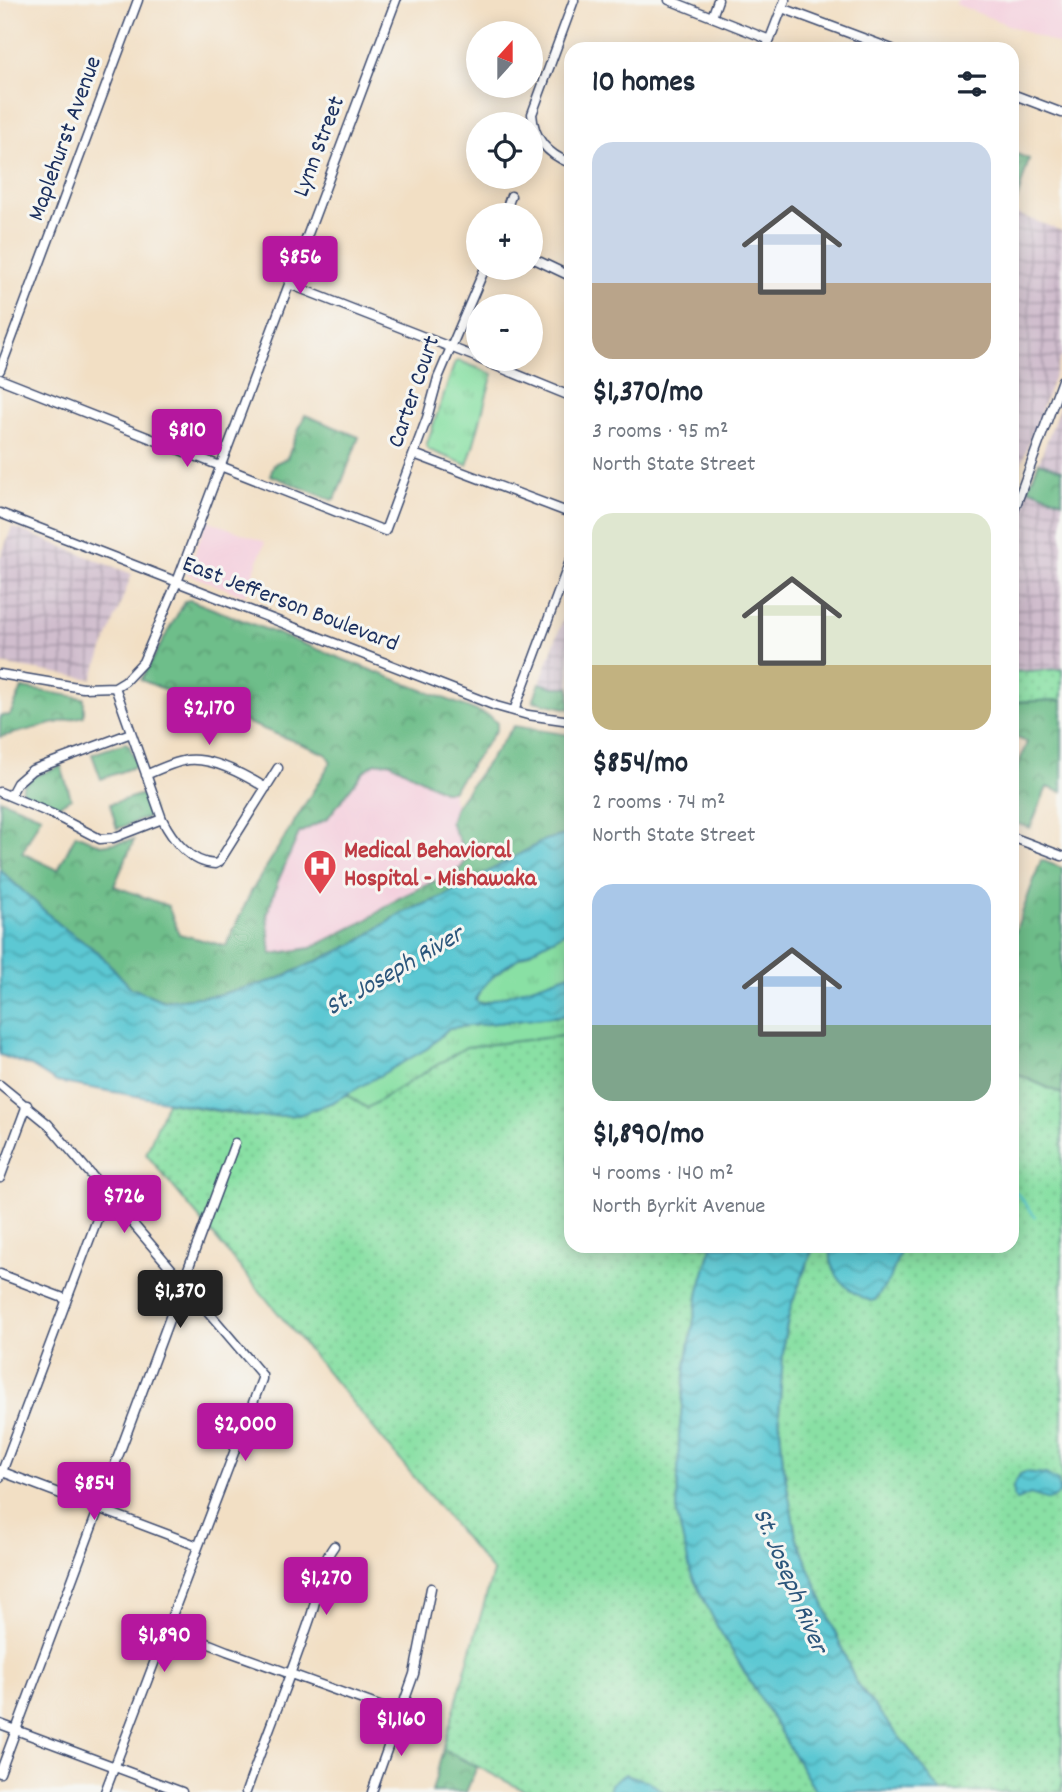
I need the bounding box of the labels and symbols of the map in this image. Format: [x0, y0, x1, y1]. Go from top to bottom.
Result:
north arrow [466, 21, 542, 98]
street label: Maplehurst Avenue [20, 52, 112, 226]
street label: Lynn Street [285, 92, 355, 202]
pin: $856 [259, 236, 341, 296]
street label: Carter Court [380, 331, 450, 453]
pin: $810 [146, 410, 228, 469]
street label: East Jefferson Boulevard [177, 548, 403, 662]
pin: $2,170 [152, 688, 266, 747]
place label: Medical Behavioral Hospital - Mishawaka [344, 835, 537, 897]
hospital icon: Medical Behavioral Hospital - Mishawaka [301, 847, 339, 896]
water label: St. Joseph River [319, 916, 474, 1027]
pin: $726 [83, 1176, 165, 1235]
pin: $1,370 [123, 1270, 237, 1330]
pin: $2,000 [188, 1404, 302, 1463]
pin: $854 [53, 1462, 135, 1522]
water label: St. Joseph River [742, 1503, 837, 1662]
pin: $1,270 [269, 1558, 383, 1617]
pin: $1,890 [107, 1614, 221, 1674]
pin: $1,160 [344, 1698, 458, 1758]

